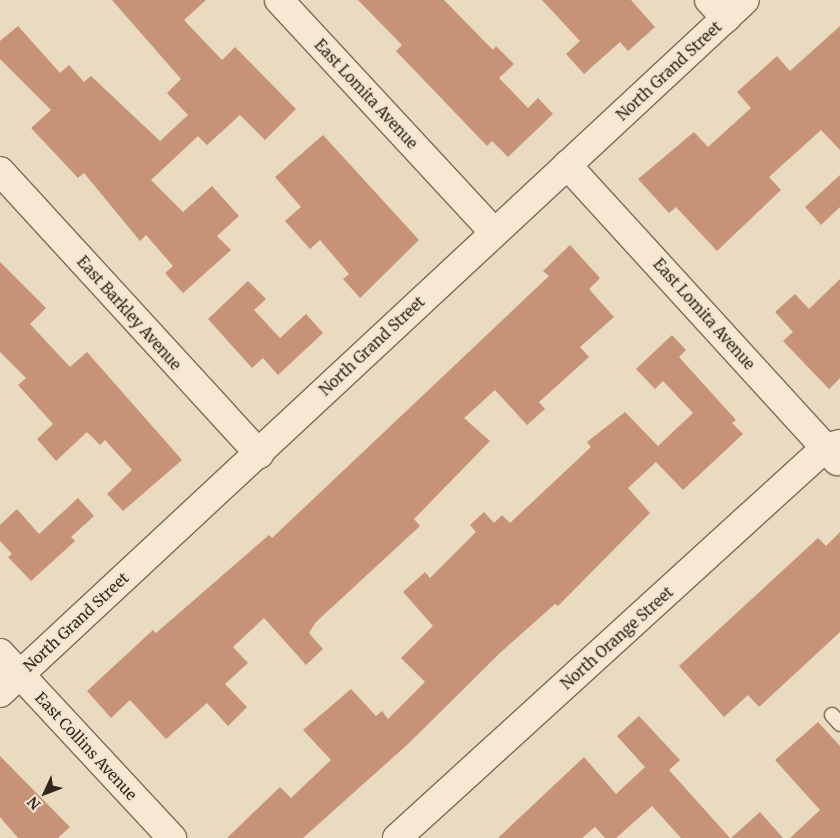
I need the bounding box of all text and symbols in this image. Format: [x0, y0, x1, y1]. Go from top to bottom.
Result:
street label: North Grand Street [613, 18, 725, 124]
street label: East Lomita Avenue [311, 36, 421, 152]
street label: East Barkley Avenue [73, 252, 185, 374]
street label: East Lomita Avenue [650, 255, 758, 373]
street label: North Grand Street [316, 293, 428, 399]
street label: North Grand Street [20, 569, 132, 675]
street label: North Orange Street [557, 583, 677, 693]
street label: East Collins Avenue [31, 688, 141, 804]
north arrow [20, 768, 70, 818]
text: N [24, 793, 44, 813]

